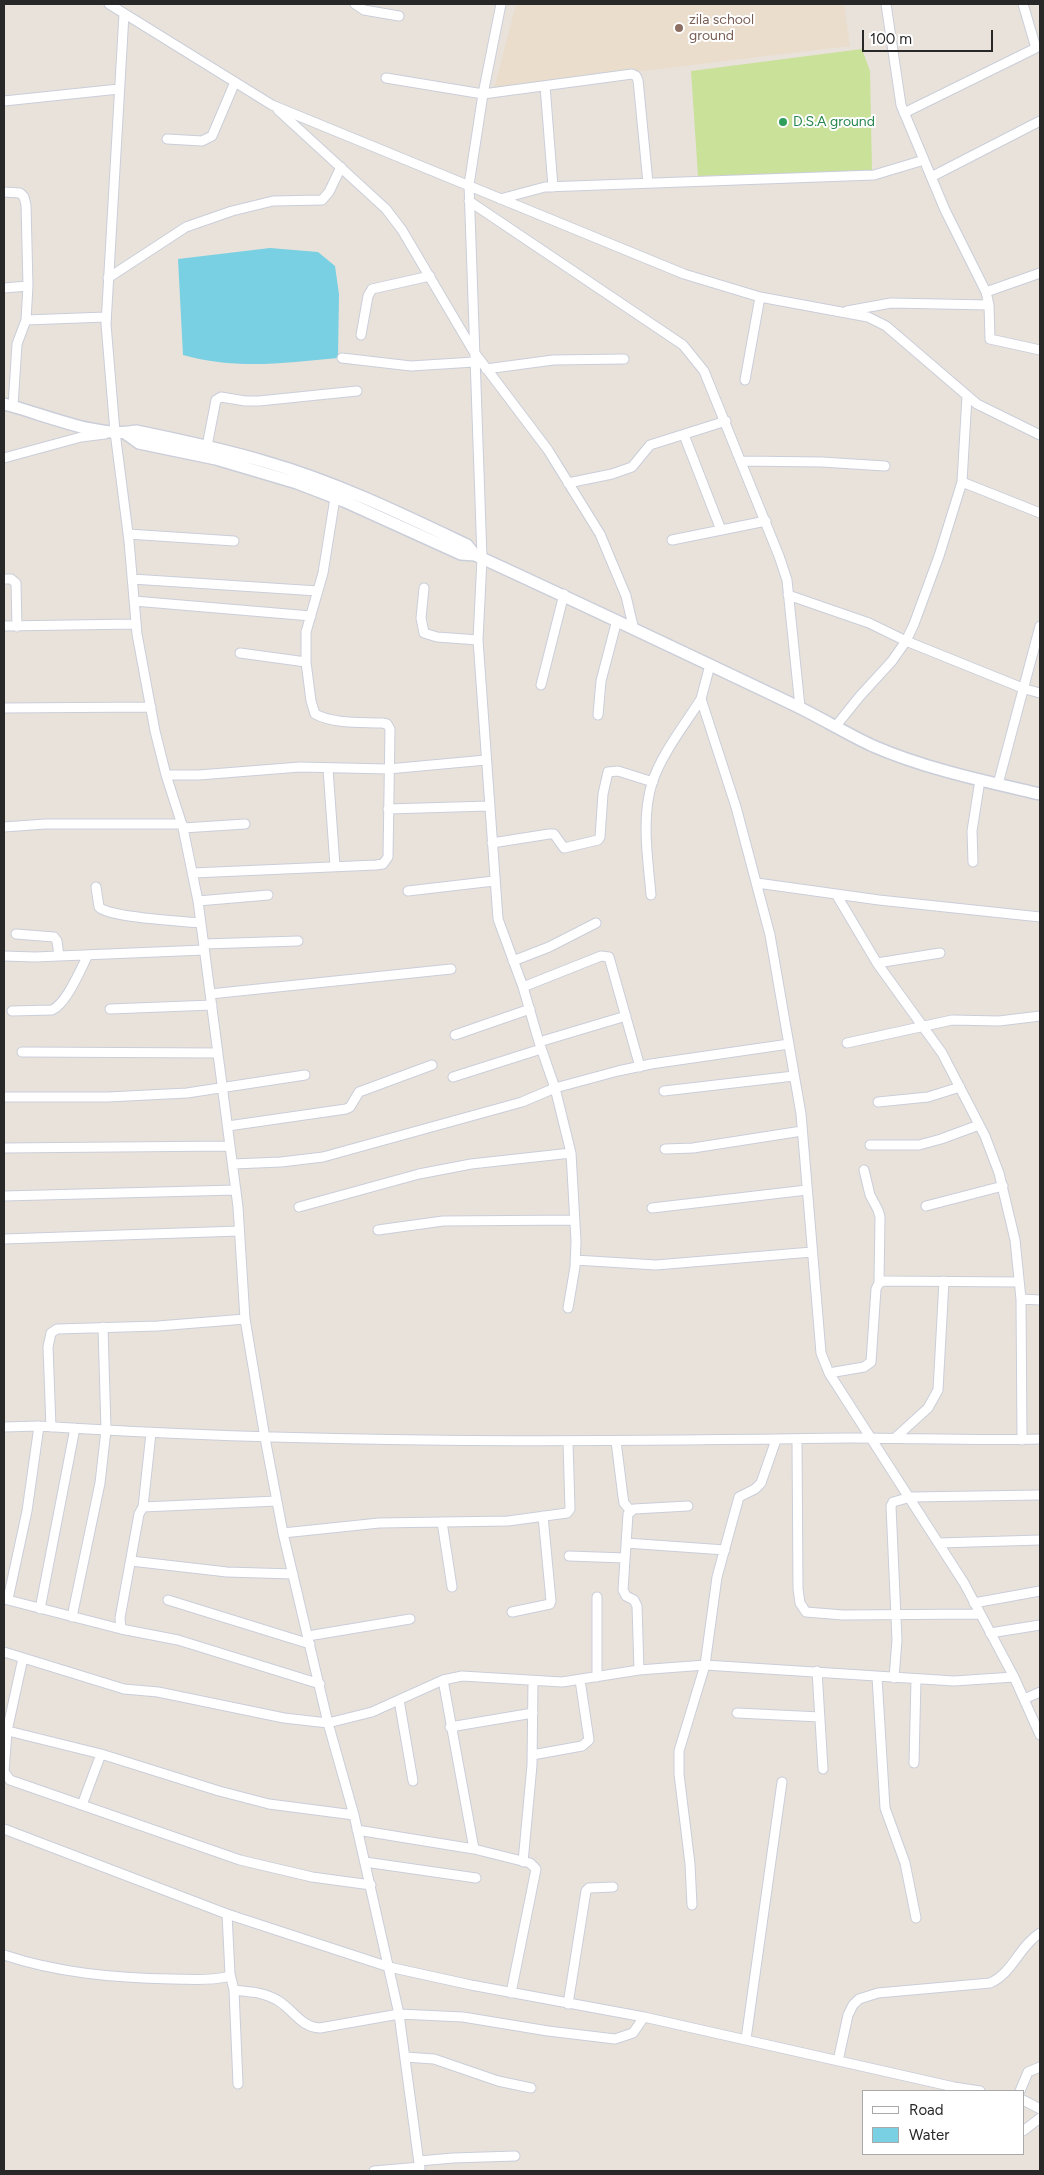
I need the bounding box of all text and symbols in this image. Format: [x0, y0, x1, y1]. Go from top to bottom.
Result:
place label: zila school ground [689, 12, 754, 44]
scale bar [864, 20, 995, 52]
marker: zila school ground [673, 22, 685, 34]
text: 100 m [870, 30, 912, 48]
place label: D.S.A ground [793, 114, 875, 130]
marker: D.S.A ground [777, 116, 789, 128]
legend [862, 2090, 1024, 2155]
text: Road [909, 2101, 944, 2119]
text: Water [909, 2126, 949, 2144]

